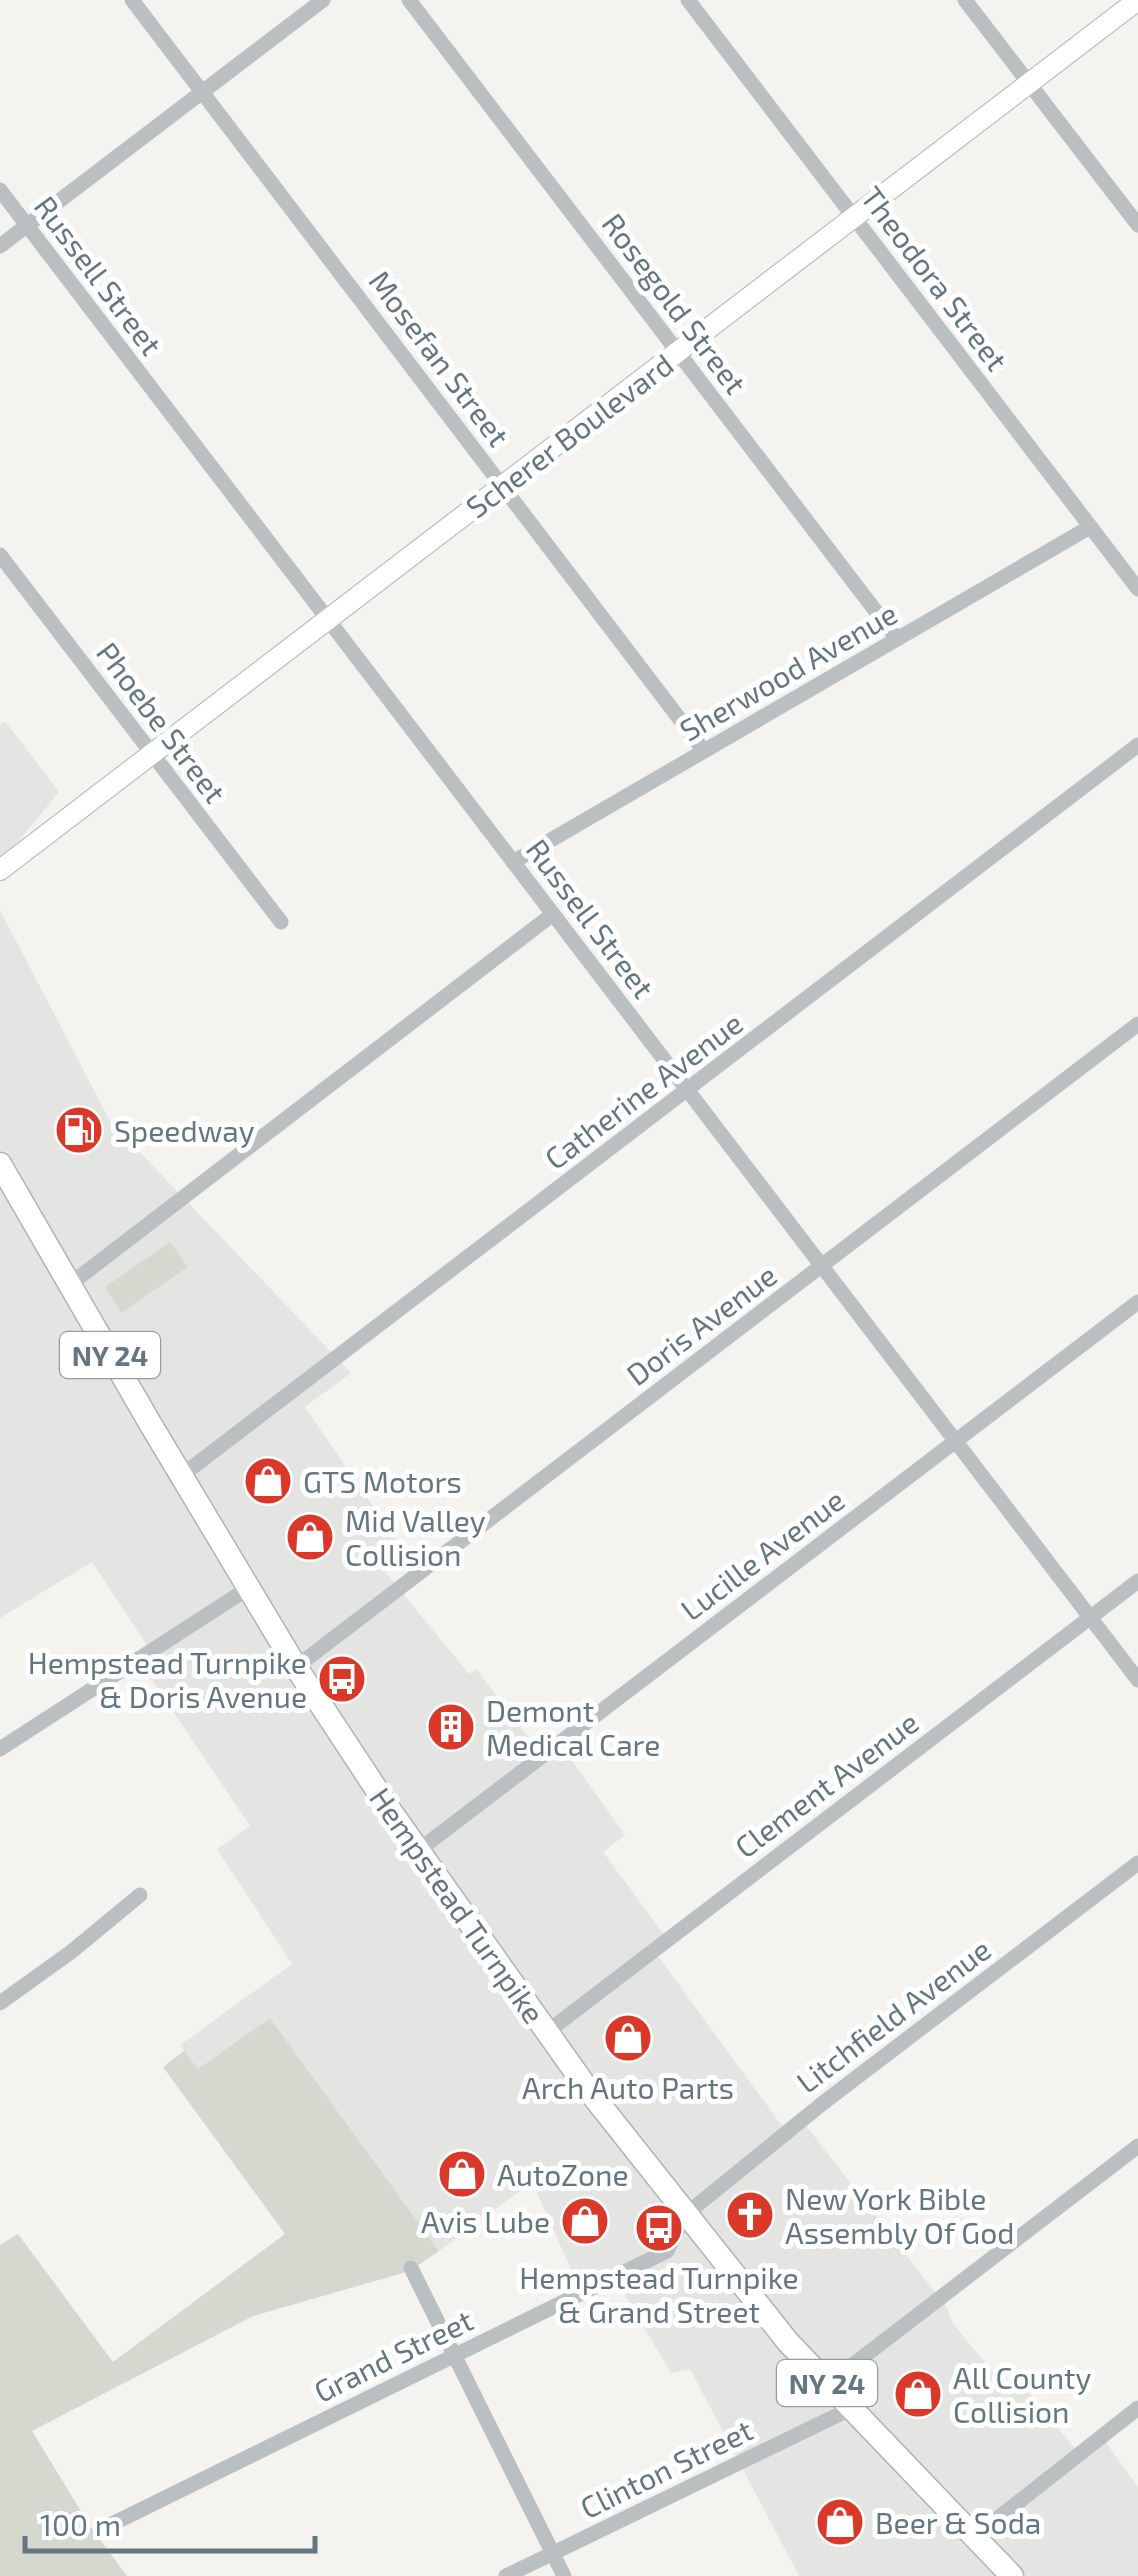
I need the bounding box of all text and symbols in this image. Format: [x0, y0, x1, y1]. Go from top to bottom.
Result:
street label: Theodora Street [854, 179, 1016, 377]
street label: Russell Street [28, 189, 170, 361]
street label: Rosegold Street [595, 206, 755, 400]
street label: Mosefan Street [362, 263, 518, 453]
street label: Scherer Boulevard [458, 345, 680, 525]
street label: Sherwood Avenue [673, 594, 903, 748]
street label: Phoebe Street [90, 635, 234, 809]
street label: Russell Street [520, 832, 662, 1004]
street label: Catherine Avenue [537, 1004, 749, 1176]
fuel station icon: Speedway [53, 1104, 105, 1156]
place label: Speedway [114, 1112, 255, 1148]
street label: Doris Avenue [619, 1256, 783, 1392]
road number: NY 24 [60, 1332, 160, 1378]
shop icon: GTS Motors [242, 1455, 294, 1507]
place label: GTS Motors [303, 1463, 462, 1499]
street label: Lucille Avenue [673, 1481, 851, 1627]
place label: Mid Valley Collision [345, 1502, 486, 1572]
shop icon: Mid Valley Collision [284, 1511, 336, 1563]
place label: Hempstead Turnpike & Doris Avenue [28, 1644, 307, 1714]
bus stop icon: Hempstead Turnpike & Doris Avenue [316, 1653, 368, 1705]
place label: Demont Medical Care [486, 1692, 660, 1762]
building icon: Demont Medical Care [425, 1701, 477, 1753]
street label: Clement Avenue [727, 1703, 925, 1865]
street label: Hempstead Turnpike [363, 1780, 553, 2030]
street label: Litchfield Avenue [789, 1930, 997, 2100]
shop icon: Arch Auto Parts [602, 2012, 654, 2064]
place label: Arch Auto Parts [522, 2069, 734, 2105]
shop icon: AutoZone [436, 2148, 488, 2200]
place label: AutoZone [497, 2156, 629, 2192]
place label: New York Bible Assembly Of God [785, 2180, 1014, 2250]
church icon: New York Bible Assembly Of God [724, 2189, 776, 2241]
shop icon: Avis Lube [559, 2195, 611, 2247]
bus stop icon: Hempstead Turnpike & Grand Street [633, 2202, 685, 2254]
place label: Avis Lube [421, 2203, 550, 2239]
place label: Hempstead Turnpike & Grand Street [519, 2259, 799, 2329]
street label: Grand Street [308, 2301, 478, 2409]
place label: All County Collision [953, 2359, 1092, 2429]
road number: NY 24 [777, 2360, 877, 2406]
shop icon: All County Collision [892, 2368, 944, 2420]
street label: Clinton Street [574, 2411, 758, 2525]
scale bar [25, 2491, 315, 2553]
shop icon: Beer & Soda [814, 2496, 866, 2548]
place label: Beer & Soda [875, 2504, 1041, 2540]
text: 100 m [40, 2506, 121, 2542]

